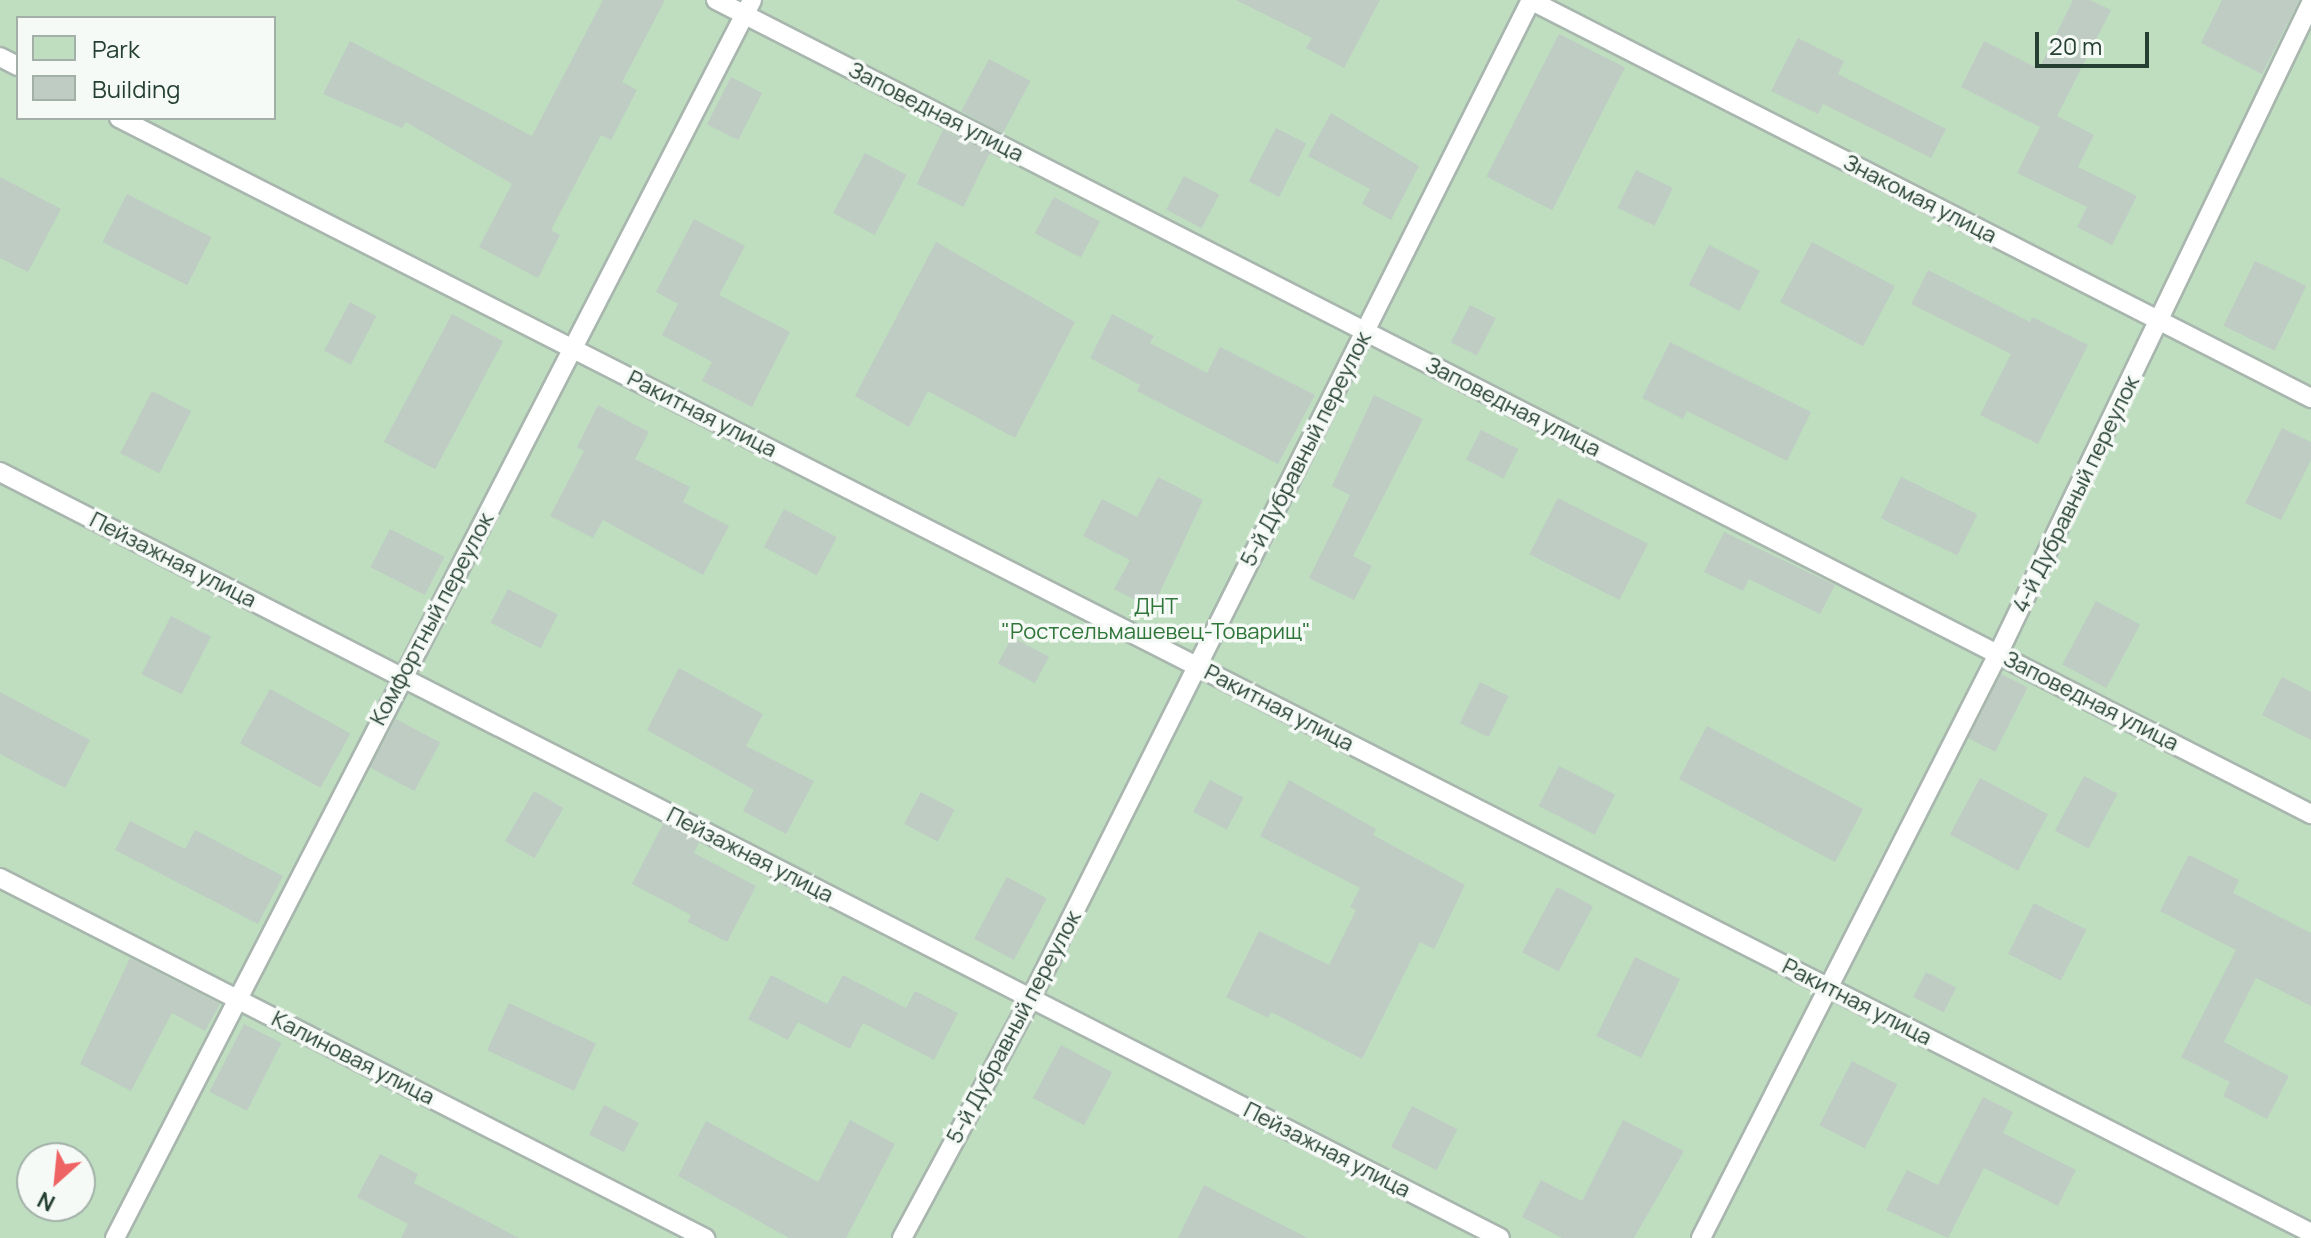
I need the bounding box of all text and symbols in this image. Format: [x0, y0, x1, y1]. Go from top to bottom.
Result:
legend [16, 16, 276, 120]
scale bar [2039, 16, 2153, 66]
text: 20 m [2049, 29, 2102, 62]
text: Park [92, 32, 140, 65]
street label: Заповедная улица [844, 57, 1028, 167]
text: Building [92, 72, 180, 105]
street label: Знакомая улица [1839, 149, 2001, 249]
street label: 5-й Дубравный переулок [1235, 327, 1377, 571]
street label: Заповедная улица [1421, 352, 1605, 462]
street label: Ракитная улица [623, 365, 781, 463]
street label: 4-й Дубравный переулок [2007, 371, 2145, 617]
street label: Пейзажная улица [85, 507, 261, 613]
street label: Комфортный переулок [365, 508, 499, 730]
park label: ДНТ "Ростсельмашевец-Товарищ" [1001, 593, 1311, 644]
street label: Заповедная улица [1999, 646, 2183, 756]
street label: Ракитная улица [1200, 659, 1358, 757]
street label: Пейзажная улица [662, 802, 838, 908]
street label: 5-й Дубравный переулок [941, 906, 1087, 1148]
street label: Ракитная улица [1778, 953, 1936, 1051]
street label: Калиновая улица [267, 1006, 439, 1110]
street label: Пейзажная улица [1239, 1097, 1415, 1203]
north arrow [16, 1142, 96, 1222]
text: N [32, 1185, 60, 1219]

